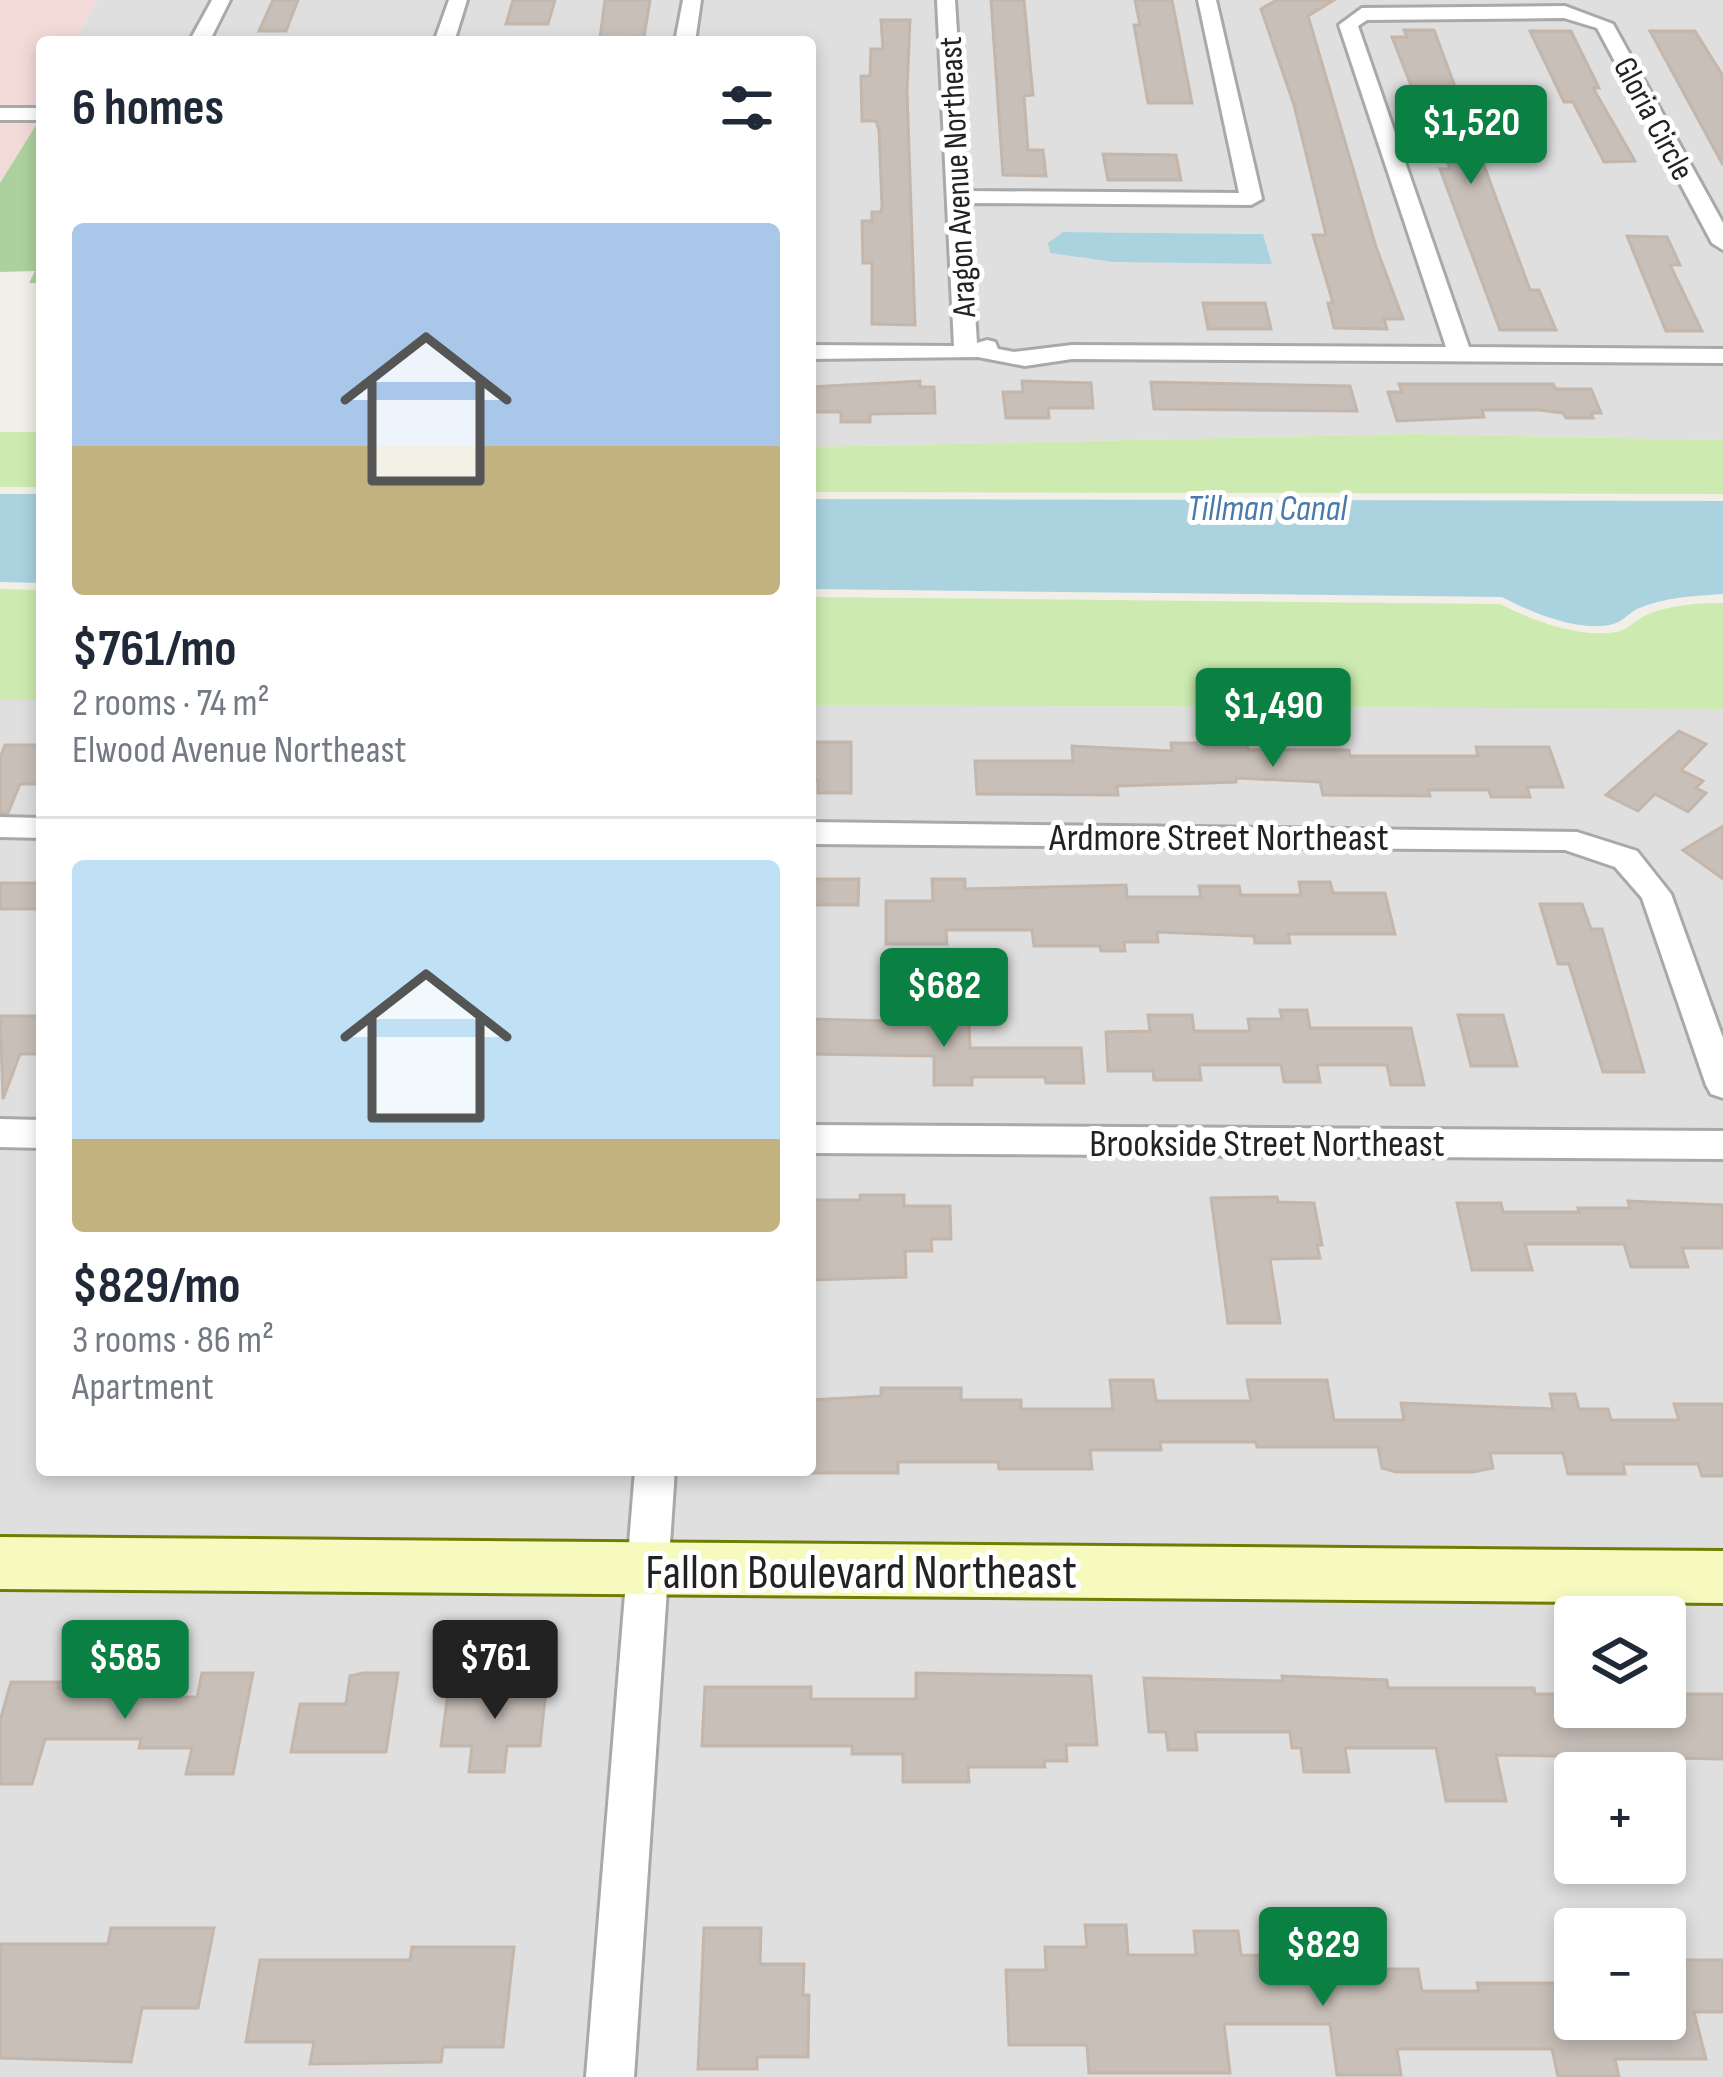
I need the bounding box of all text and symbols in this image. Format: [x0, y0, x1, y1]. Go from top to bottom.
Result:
street label: Aragon Avenue Northeast [931, 36, 985, 319]
street label: Gloria Circle [1604, 51, 1702, 187]
icon: filters [714, 75, 780, 141]
text: 6 homes [72, 78, 224, 139]
pin: $1,520 [1373, 85, 1569, 187]
text: $1,520 [1422, 100, 1520, 147]
icon: home [318, 301, 534, 517]
water label: Tillman Canal [1187, 488, 1348, 531]
text: $761/mo [72, 619, 237, 680]
pin: $1,490 [1175, 668, 1371, 770]
text: 2 rooms · 74 m² [72, 680, 270, 727]
text: $1,490 [1223, 683, 1323, 730]
text: Elwood Avenue Northeast [72, 727, 406, 774]
street label: Ardmore Street Northeast [1048, 815, 1389, 862]
icon: home [318, 938, 534, 1154]
pin: $682 [873, 948, 1015, 1050]
text: $682 [907, 963, 981, 1010]
street label: Brookside Street Northeast [1089, 1121, 1445, 1168]
text: $829/mo [72, 1256, 240, 1317]
text: 3 rooms · 86 m² [72, 1317, 274, 1364]
text: Apartment [72, 1364, 214, 1411]
street label: Fallon Boulevard Northeast [645, 1545, 1077, 1602]
map controls [1554, 1596, 1686, 2040]
button: layers [1554, 1596, 1686, 1728]
pin: $585 [54, 1620, 196, 1722]
pin: $761 [424, 1620, 566, 1722]
text: $585 [89, 1635, 161, 1682]
text: $761 [460, 1635, 530, 1682]
button: + [1554, 1752, 1686, 1884]
pin: $829 [1252, 1907, 1394, 2009]
button: − [1554, 1908, 1686, 2040]
text: $829 [1286, 1922, 1360, 1969]

